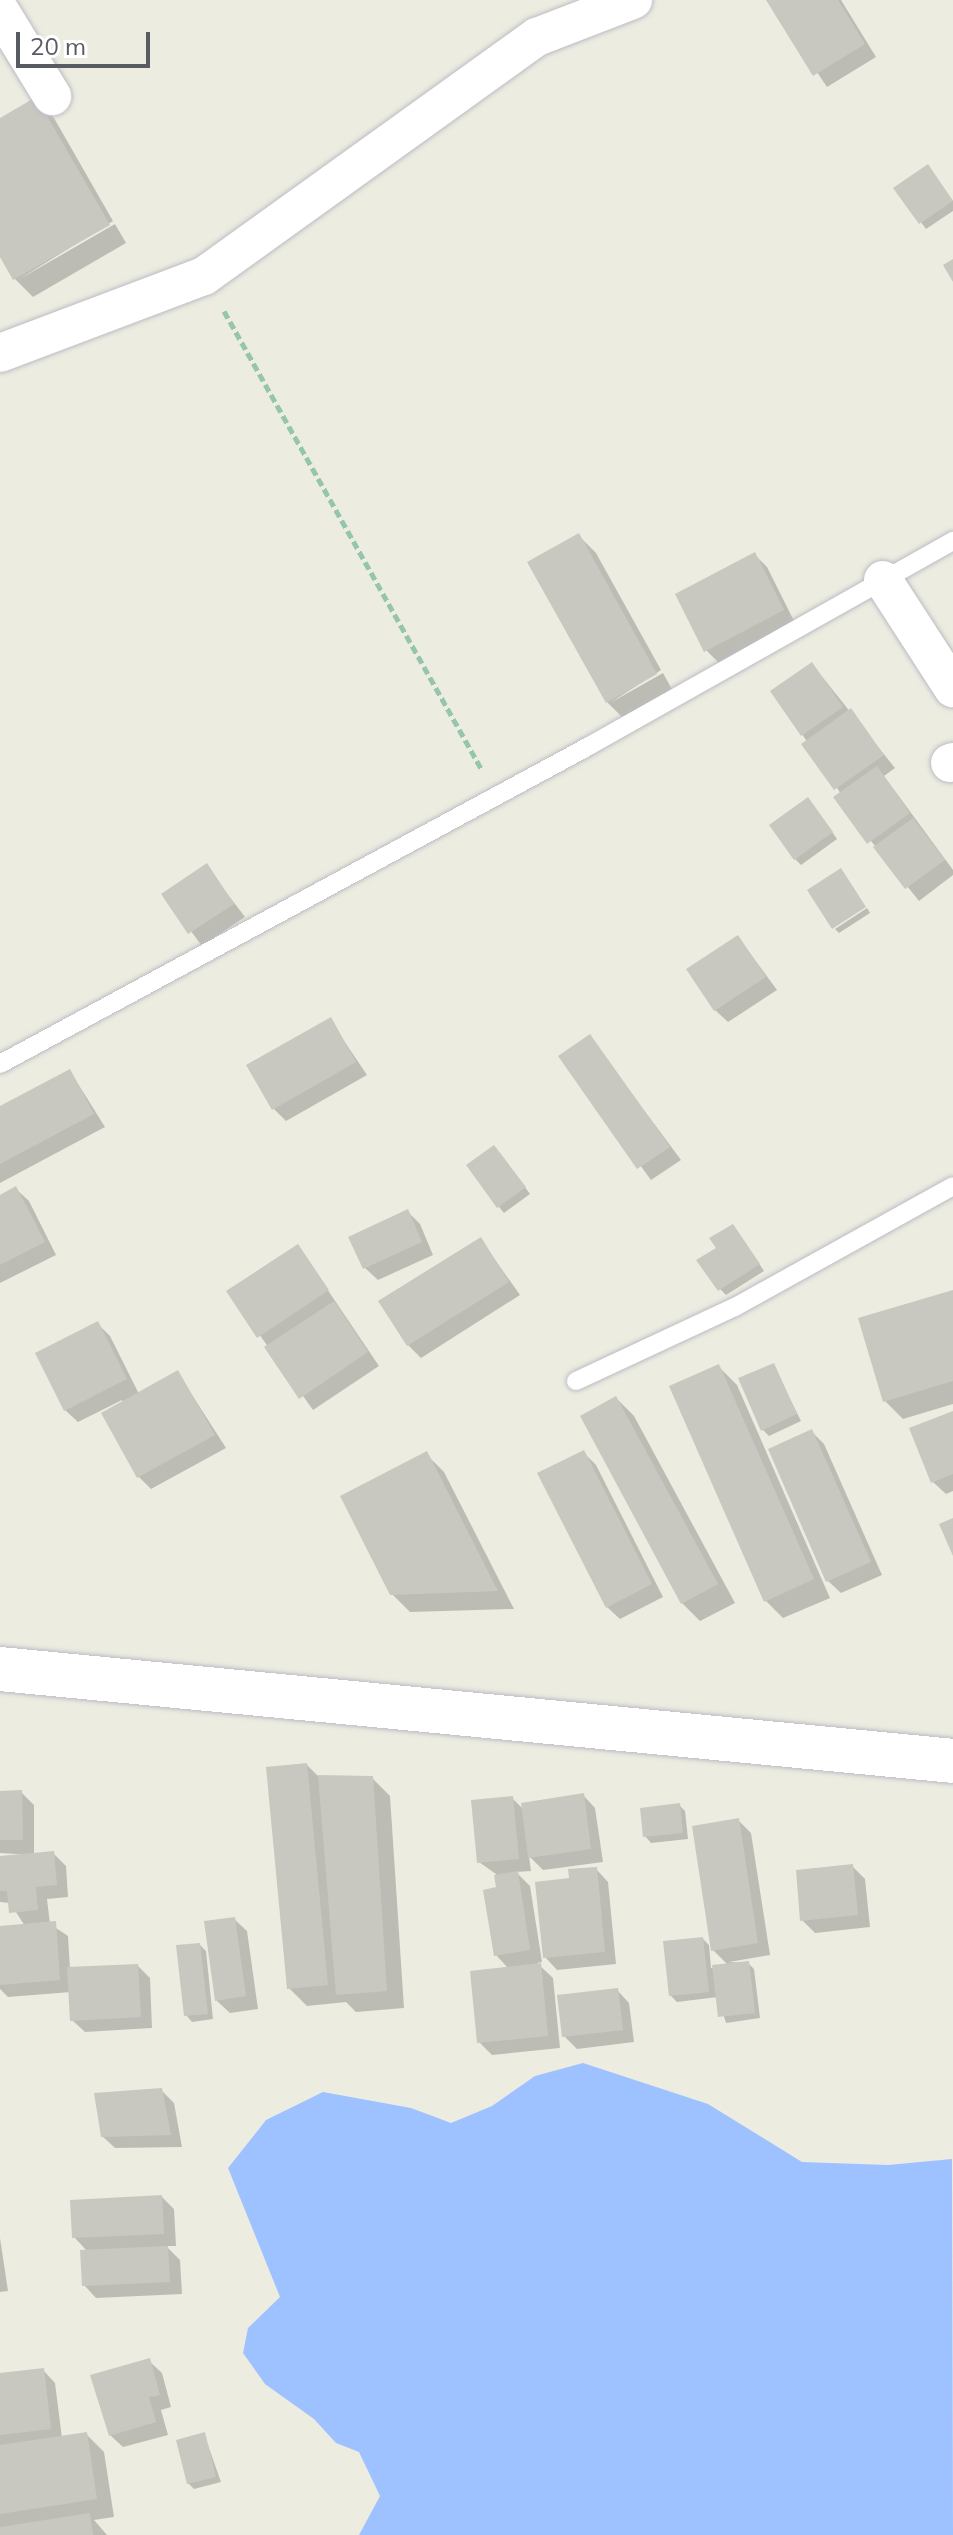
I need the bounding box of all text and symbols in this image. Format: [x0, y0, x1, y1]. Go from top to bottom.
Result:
scale bar [20, 16, 154, 66]
text: 20 m [30, 31, 86, 61]

